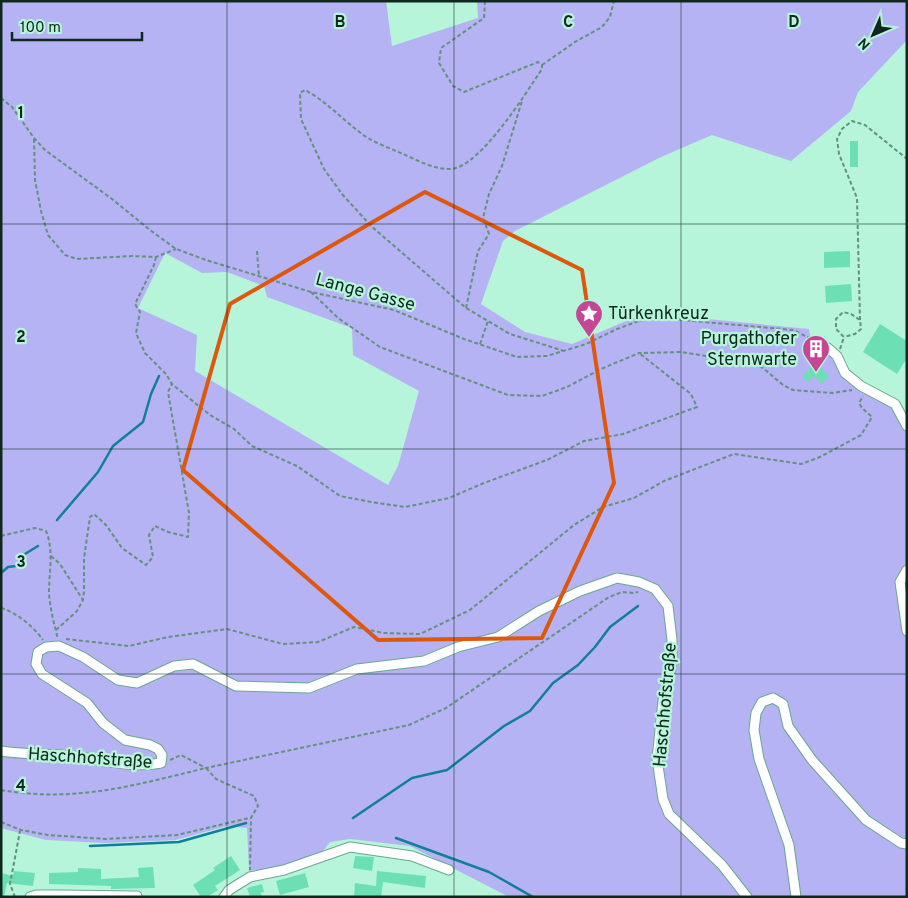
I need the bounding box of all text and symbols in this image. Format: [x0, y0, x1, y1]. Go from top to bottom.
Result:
scale bar [12, 10, 142, 42]
north arrow [848, 10, 898, 60]
text: B [334, 13, 346, 33]
text: C [563, 13, 573, 33]
text: D [788, 13, 800, 33]
text: 100 m [20, 19, 61, 38]
text: N [855, 34, 874, 53]
text: 1 [18, 104, 24, 124]
street label: Lange Gasse [313, 269, 417, 317]
place icon: Türkenkreuz [574, 299, 604, 338]
place label: Türkenkreuz [608, 303, 709, 326]
text: 2 [16, 328, 26, 348]
place label: Purgathofer Sternwarte [701, 328, 797, 372]
building icon: Purgathofer Sternwarte [801, 334, 831, 373]
text: 3 [16, 553, 26, 573]
street label: Haschhofstraße [649, 642, 683, 768]
street label: Haschhofstraße [27, 743, 153, 775]
text: 4 [16, 777, 26, 797]

